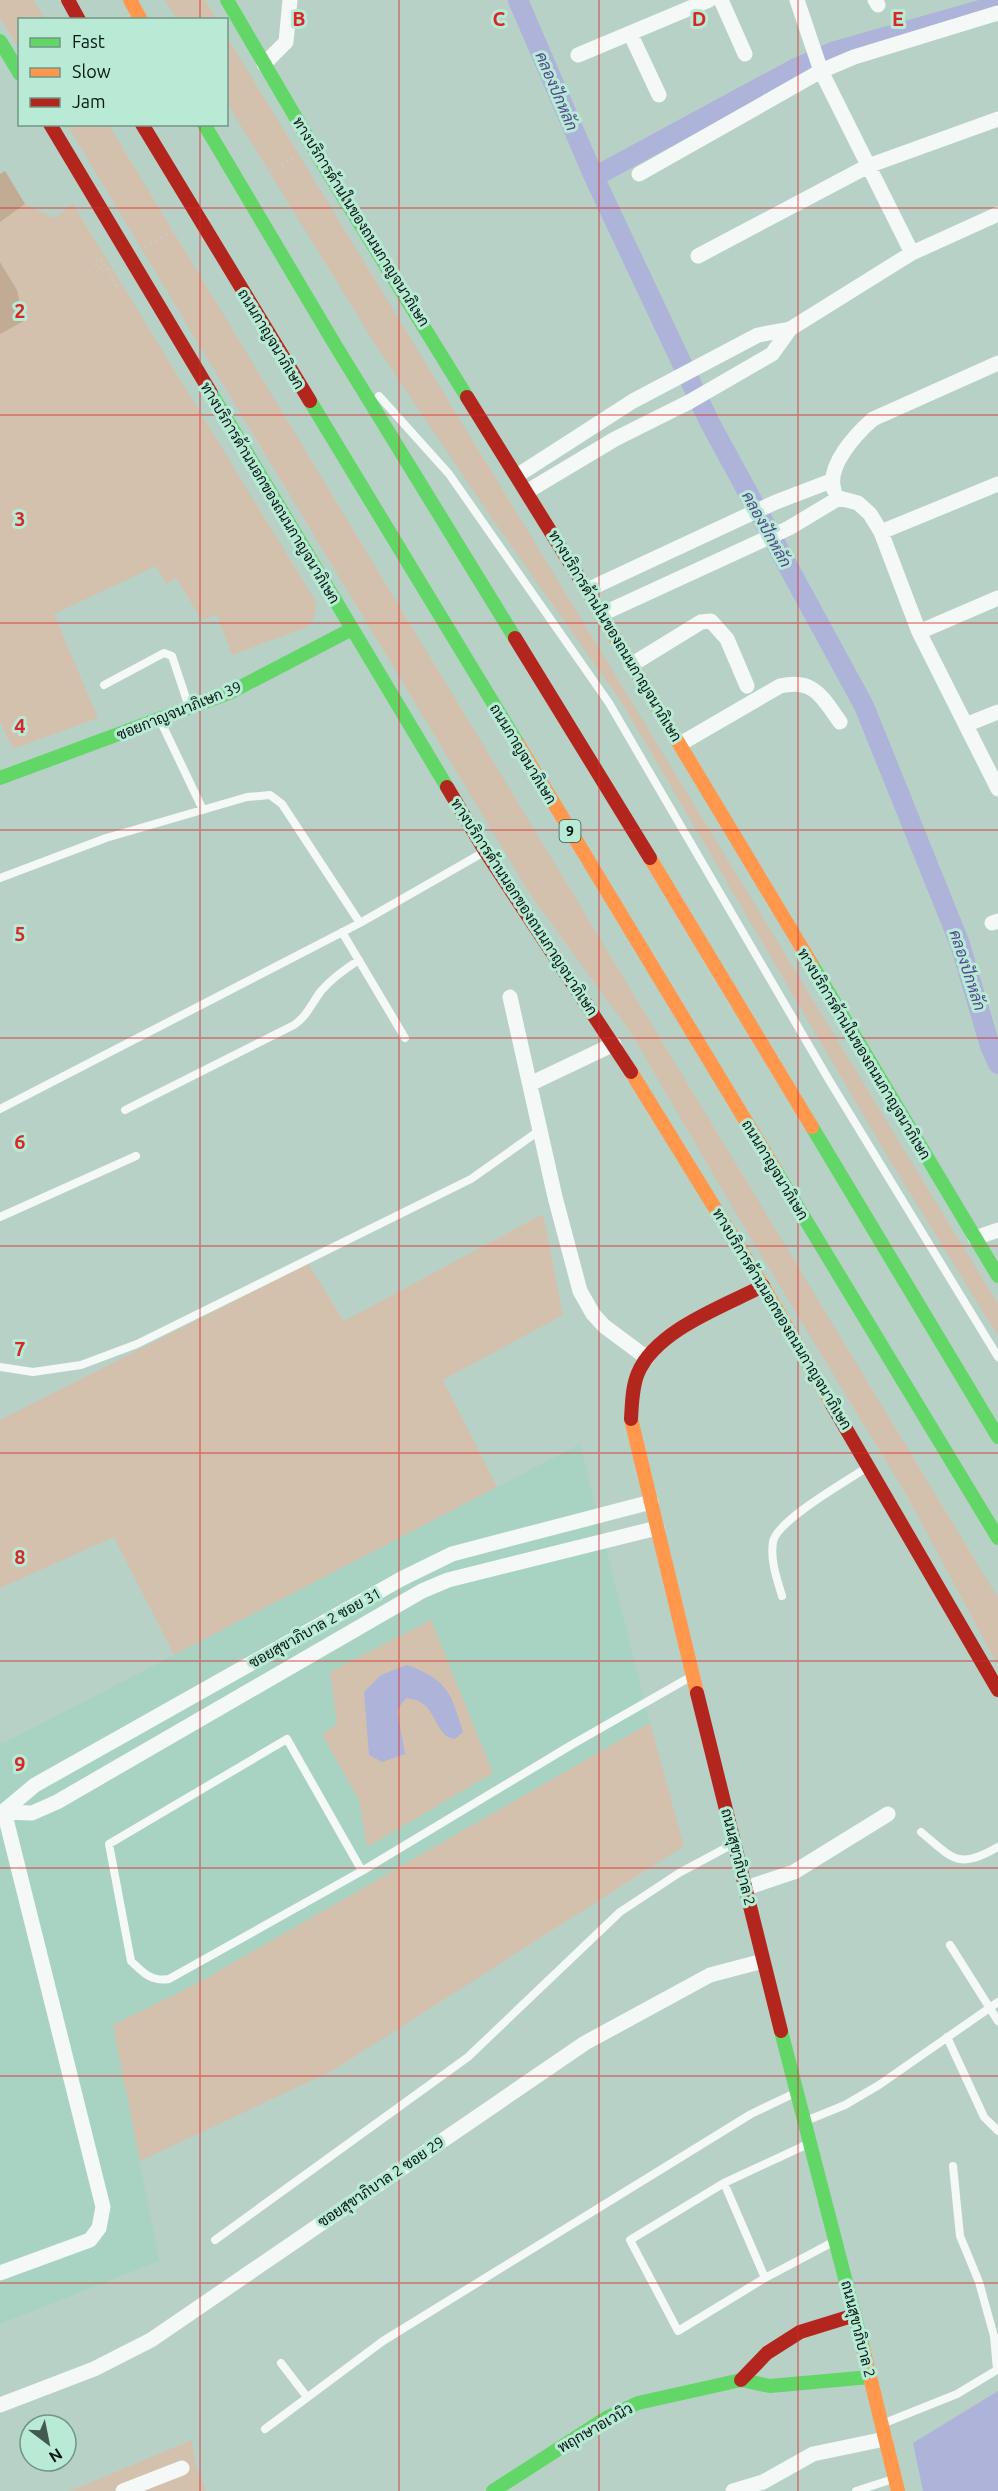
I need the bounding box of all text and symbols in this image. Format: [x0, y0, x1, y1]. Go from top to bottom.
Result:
text: B [292, 7, 306, 30]
text: C [493, 7, 506, 30]
text: D [692, 7, 706, 30]
text: E [892, 7, 904, 30]
legend [18, 18, 228, 126]
text: Fast [72, 31, 105, 51]
water label: คลองปักหลัก [532, 48, 583, 133]
text: Slow [72, 61, 111, 81]
text: Jam [72, 91, 106, 111]
street label: ทางบริการด้านในของถนนกาญจนาภิเษก [289, 113, 434, 330]
street label: ถนนกาญจนาภิเษก [234, 285, 308, 393]
text: 2 [14, 299, 26, 322]
street label: ทางบริการด้านนอกของถนนกาญจนาภิเษก [197, 378, 344, 607]
water label: คลองปักหลัก [739, 487, 796, 570]
text: 3 [14, 507, 26, 530]
street label: ทางบริการด้านในของถนนกาญจนาภิเษก [545, 526, 686, 745]
street label: ซอยกาญจนาภิเษก 39 [114, 678, 244, 744]
street label: ถนนกาญจนาภิเษก [486, 700, 560, 808]
text: 4 [14, 714, 26, 737]
street label: ทางบริการด้านนอกของถนนกาญจนาภิเษก [447, 794, 602, 1019]
road number: 9 [560, 820, 580, 842]
text: 5 [14, 922, 26, 945]
water label: คลองปักหลัก [946, 927, 990, 1013]
street label: ทางบริการด้านในของถนนกาญจนาภิเษก [794, 944, 935, 1163]
street label: ถนนกาญจนาภิเษก [738, 1116, 812, 1224]
text: 6 [14, 1130, 26, 1153]
street label: ทางบริการด้านนอกของถนนกาญจนาภิเษก [709, 1204, 856, 1433]
text: 7 [14, 1337, 26, 1360]
text: 8 [14, 1545, 26, 1568]
street label: ซอยสุขาภิบาล 2 ซอย 31 [246, 1584, 385, 1674]
text: 9 [14, 1752, 26, 1775]
street label: ถนนสุขาภิบาล 2 [715, 1807, 759, 1908]
street label: ซอยสุขาภิบาล 2 ซอย 29 [314, 2133, 449, 2233]
street label: ถนนสุขาภิบาล 2 [835, 2279, 879, 2380]
street label: พฤกษาอเวนิว [554, 2399, 636, 2457]
north arrow [18, 2413, 78, 2473]
text: N [46, 2445, 66, 2467]

